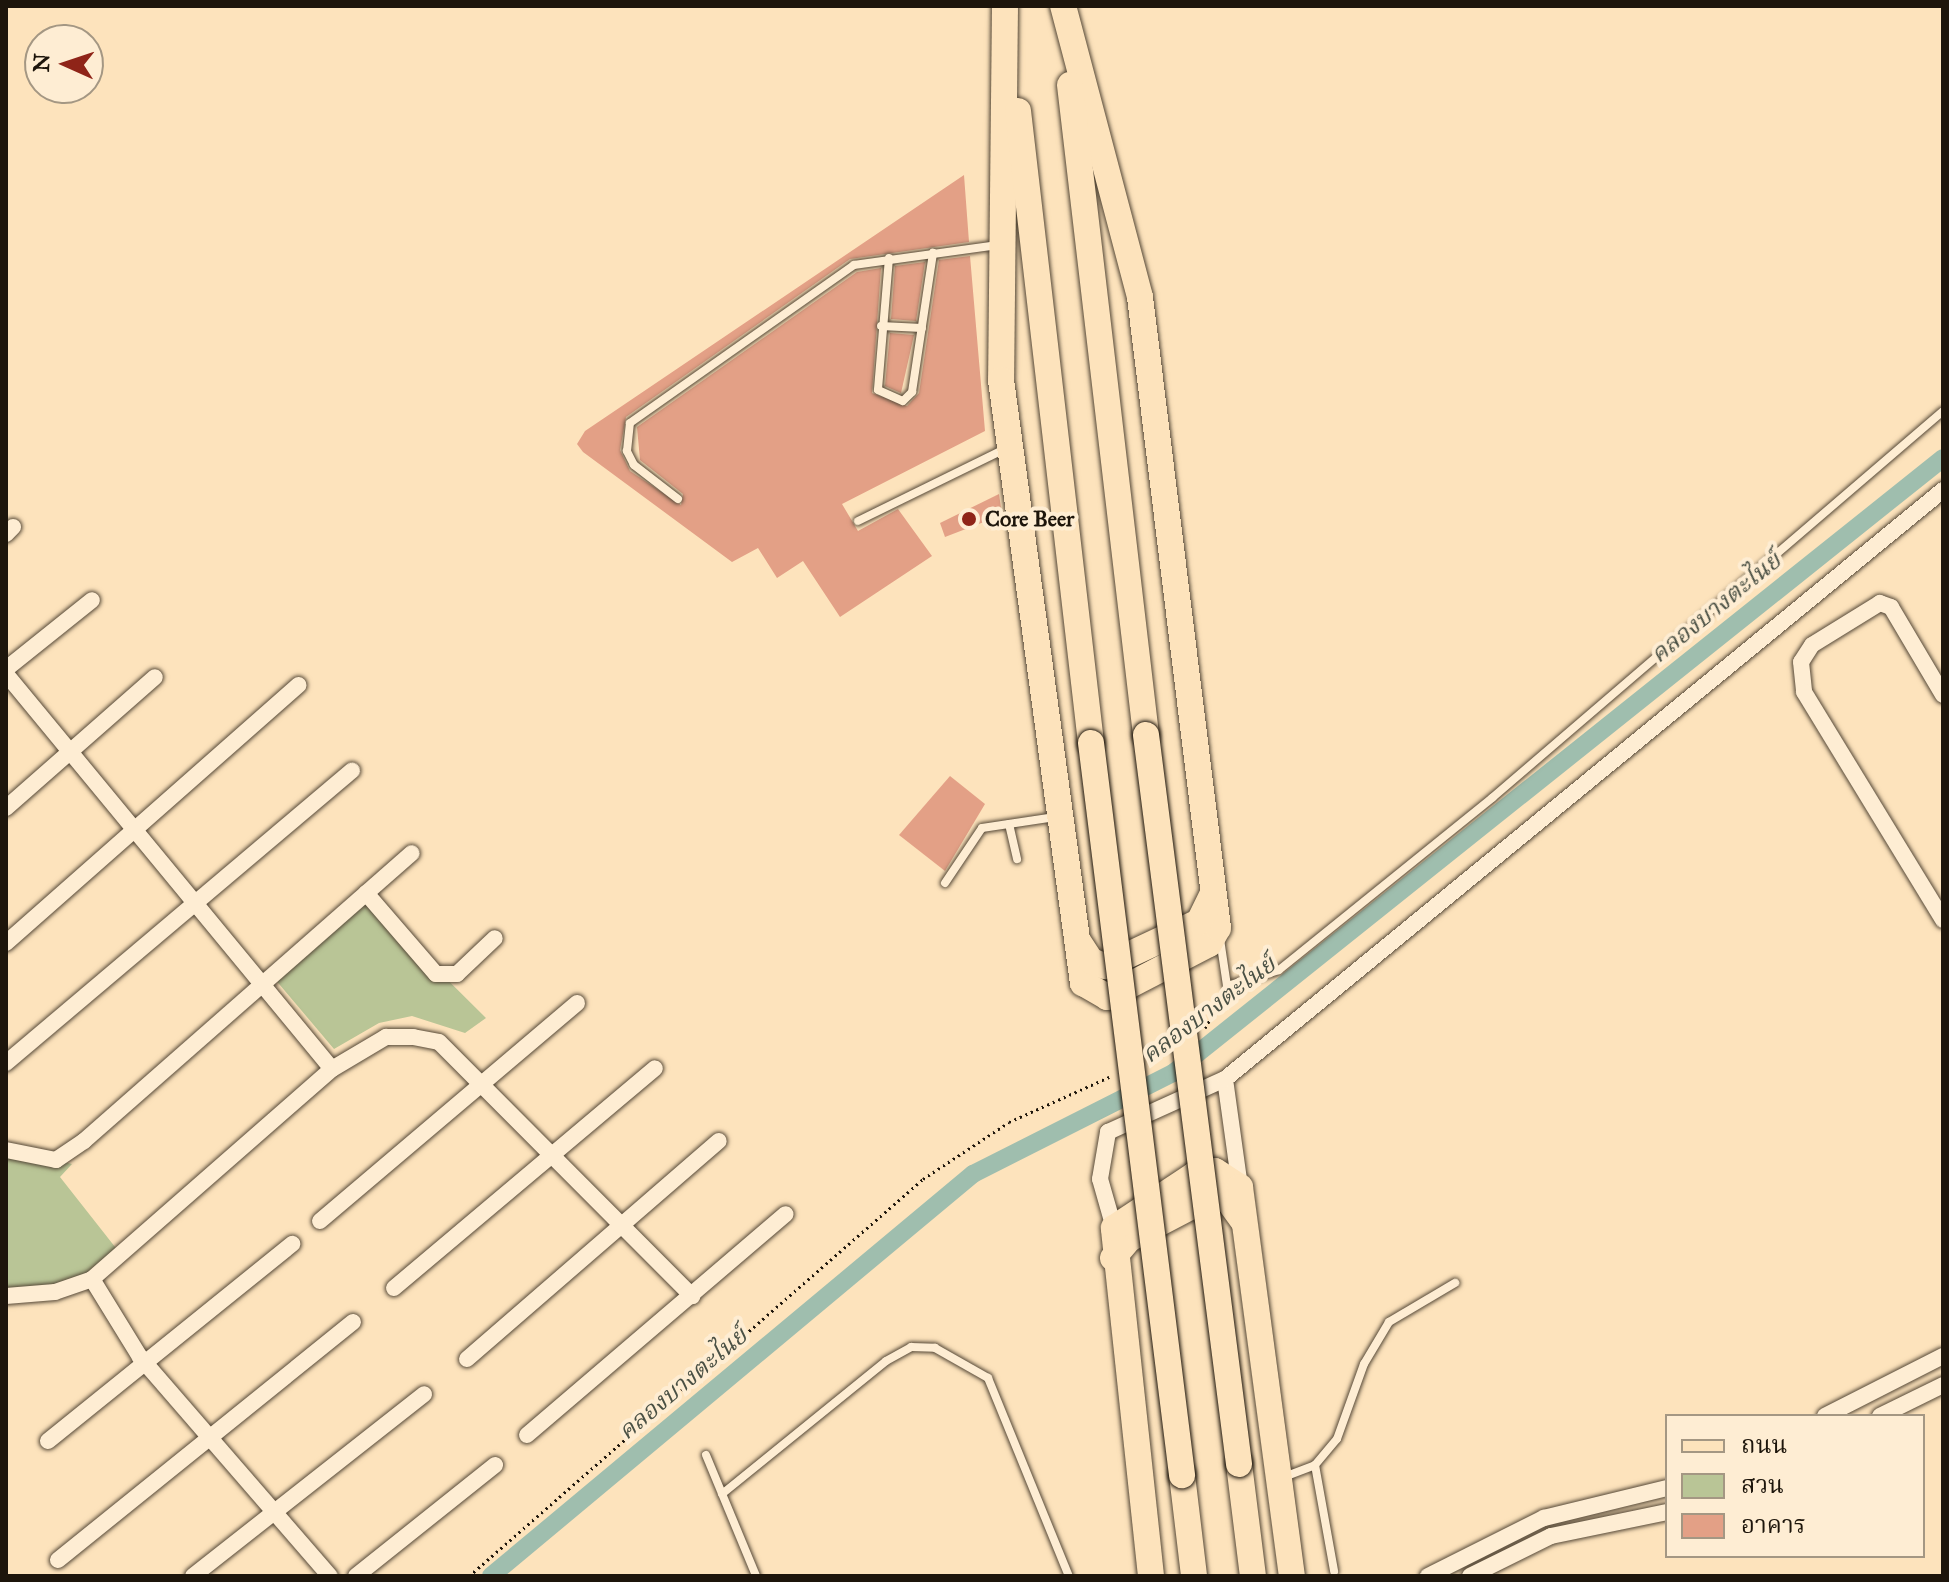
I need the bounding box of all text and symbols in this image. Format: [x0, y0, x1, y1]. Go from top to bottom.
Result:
north arrow [24, 24, 104, 104]
text: N [28, 53, 56, 73]
place label: Core Beer [985, 506, 1074, 532]
marker: Core Beer [960, 510, 978, 528]
water label: คลองบางตะไนย์ [1645, 547, 1787, 669]
water label: คลองบางตะไนย์ [1137, 950, 1281, 1070]
water label: คลองบางตะไนย์ [613, 1322, 753, 1446]
legend [1665, 1414, 1925, 1558]
text: ถนน [1741, 1430, 1787, 1460]
text: สวน [1741, 1470, 1784, 1500]
text: อาคาร [1741, 1510, 1806, 1540]

